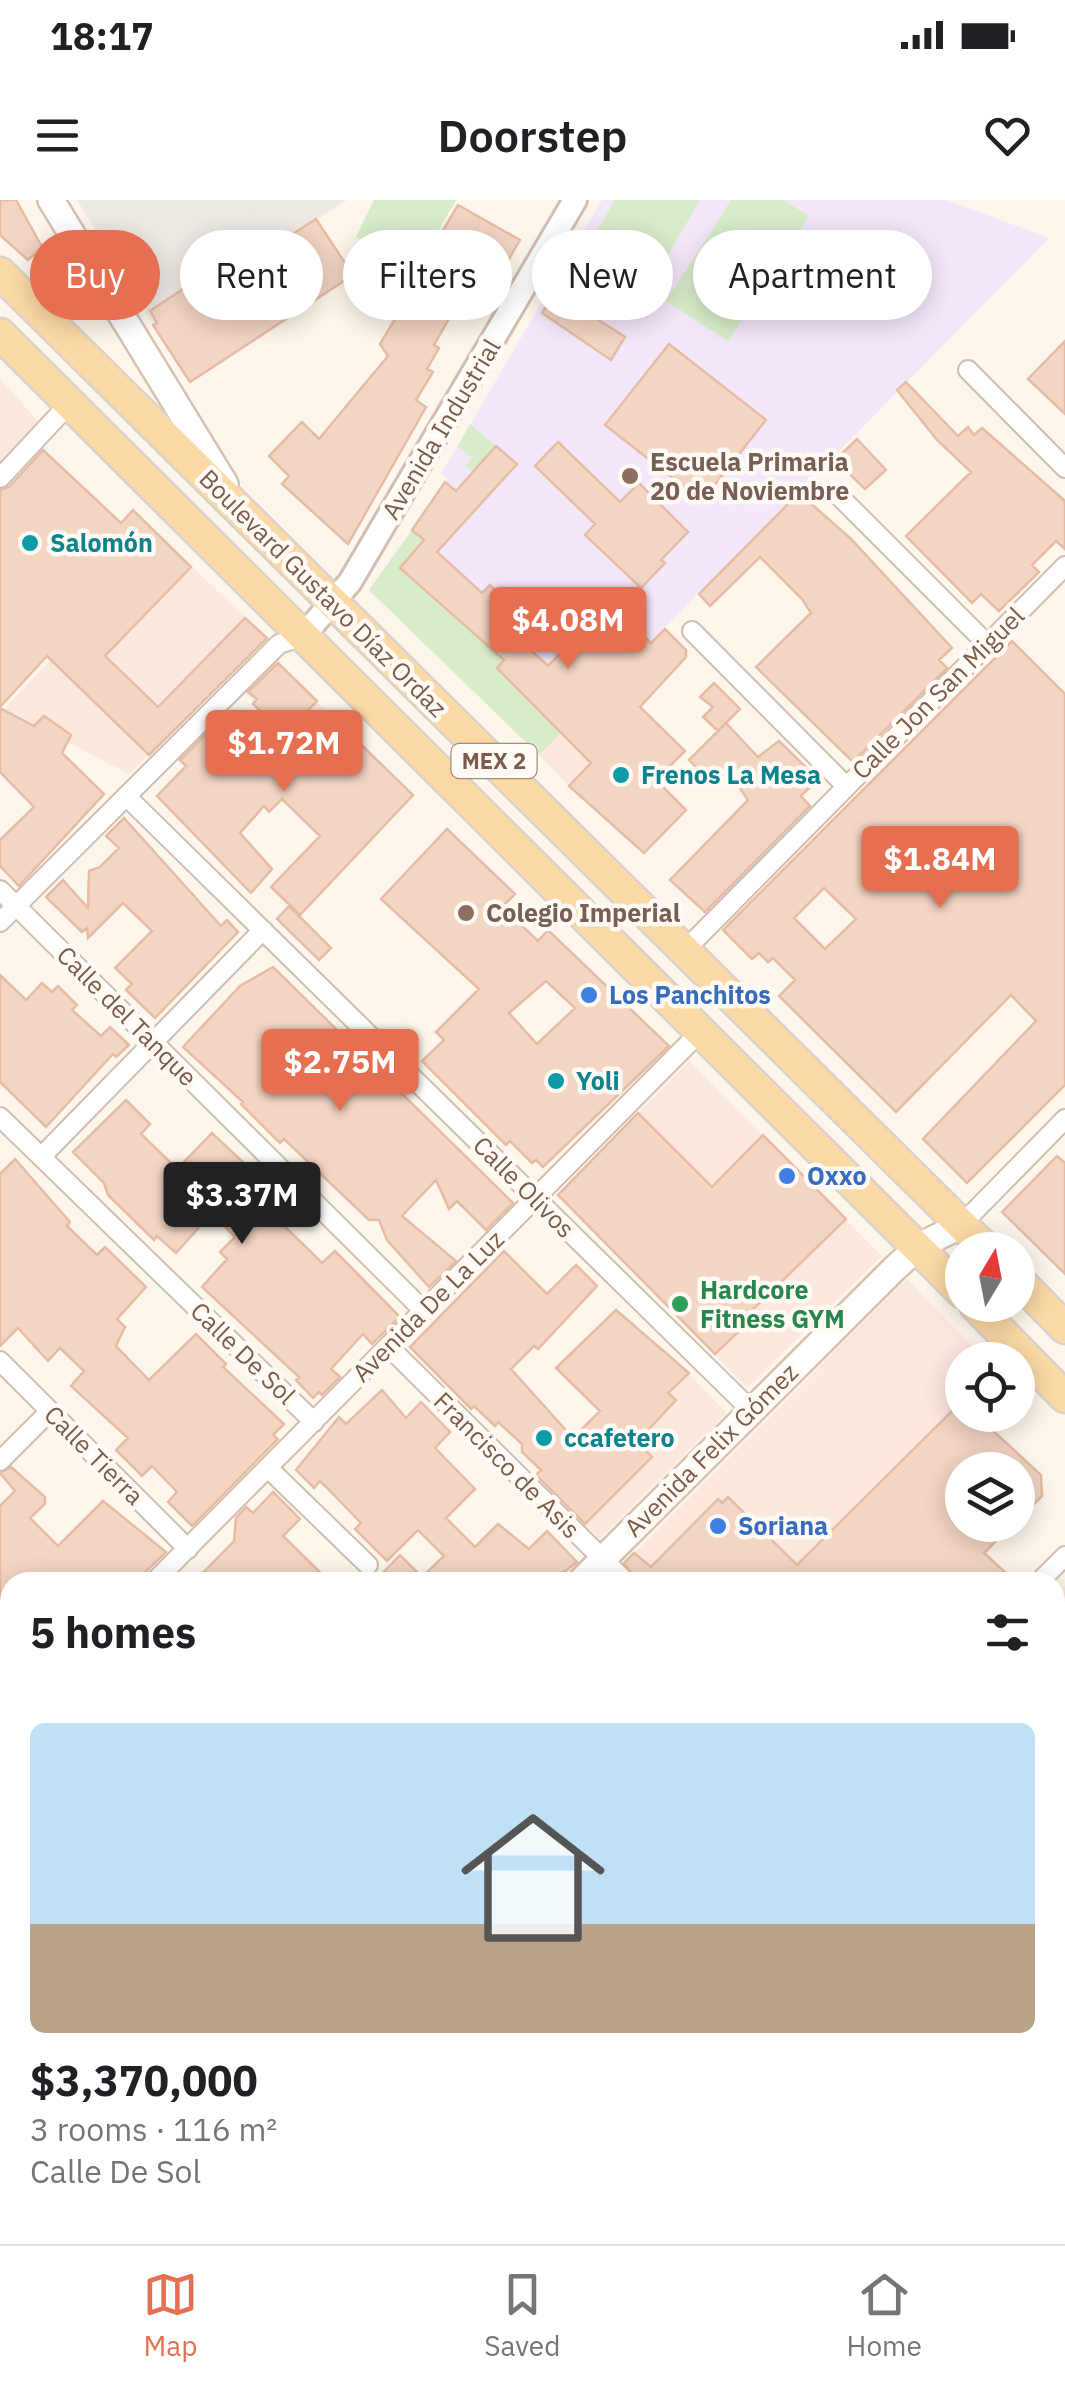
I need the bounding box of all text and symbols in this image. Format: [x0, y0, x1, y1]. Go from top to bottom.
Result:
text: 18:17 [50, 11, 154, 60]
text: Doorstep [437, 106, 628, 164]
icon: menu [30, 108, 85, 163]
icon: heart [980, 108, 1035, 163]
chip: Buy [30, 230, 160, 320]
chip: Rent [180, 230, 323, 320]
chip: Filters [343, 230, 512, 320]
chip: New [532, 230, 673, 320]
chip: Apartment [693, 230, 932, 320]
street label: Avenida Industrial [374, 332, 508, 525]
place label: Escuela Primaria 20 de Noviembre [650, 445, 849, 507]
street label: Boulevard Gustavo Díaz Ordaz [192, 462, 454, 724]
marker: Escuela Primaria 20 de Noviembre [619, 465, 641, 487]
place label: Salomón [50, 526, 153, 559]
marker: Salomón [19, 532, 41, 554]
pin: $4.08M [487, 587, 649, 672]
text: $4.08M [512, 598, 624, 640]
street label: Calle Jon San Miguel [844, 599, 1031, 786]
pin: $1.72M [203, 710, 365, 795]
text: $1.72M [228, 721, 340, 763]
road number: MEX 2 [452, 744, 536, 778]
place label: Frenos La Mesa [641, 758, 821, 791]
marker: Frenos La Mesa [610, 764, 632, 786]
pin: $1.84M [859, 826, 1021, 911]
text: $1.84M [884, 837, 996, 879]
place label: Colegio Imperial [486, 896, 681, 929]
marker: Colegio Imperial [455, 902, 477, 924]
street label: Calle del Tanque [50, 938, 205, 1093]
place label: Los Panchitos [609, 978, 771, 1011]
marker: Los Panchitos [578, 984, 600, 1006]
pin: $2.75M [259, 1029, 421, 1114]
text: $2.75M [284, 1040, 396, 1082]
place label: Yoli [576, 1064, 620, 1097]
marker: Yoli [545, 1070, 567, 1092]
street label: Calle Olivos [466, 1129, 582, 1245]
place label: Oxxo [807, 1159, 867, 1192]
pin: $3.37M [161, 1162, 323, 1247]
marker: Oxxo [776, 1165, 798, 1187]
text: $3.37M [186, 1173, 298, 1215]
street label: Avenida De La Luz [345, 1223, 511, 1389]
north arrow [945, 1232, 1035, 1322]
map controls [945, 1232, 1035, 1542]
place label: Hardcore Fitness GYM [700, 1273, 845, 1335]
marker: Hardcore Fitness GYM [669, 1293, 691, 1315]
street label: Calle De Sol [184, 1294, 303, 1411]
button: locate [945, 1342, 1035, 1432]
street label: Avenida Felix Gómez [617, 1356, 805, 1544]
street label: Francisco de Asis [427, 1384, 588, 1545]
street label: Calle Tierra [37, 1398, 151, 1512]
place label: ccafetero [564, 1421, 675, 1454]
marker: ccafetero [533, 1427, 555, 1449]
button: layers [945, 1452, 1035, 1542]
place label: Soriana [738, 1509, 828, 1542]
marker: Soriana [707, 1515, 729, 1537]
text: 5 homes [30, 1605, 196, 1660]
icon: filters [980, 1605, 1035, 1660]
icon: home [443, 1788, 623, 1968]
text: $3,370,000 [30, 2053, 258, 2108]
text: 3 rooms · 116 m² [30, 2108, 277, 2150]
text: Calle De Sol [30, 2150, 201, 2192]
tab: Map [143, 2267, 198, 2364]
tab: Saved [484, 2267, 560, 2364]
tab: Home [847, 2267, 922, 2364]

